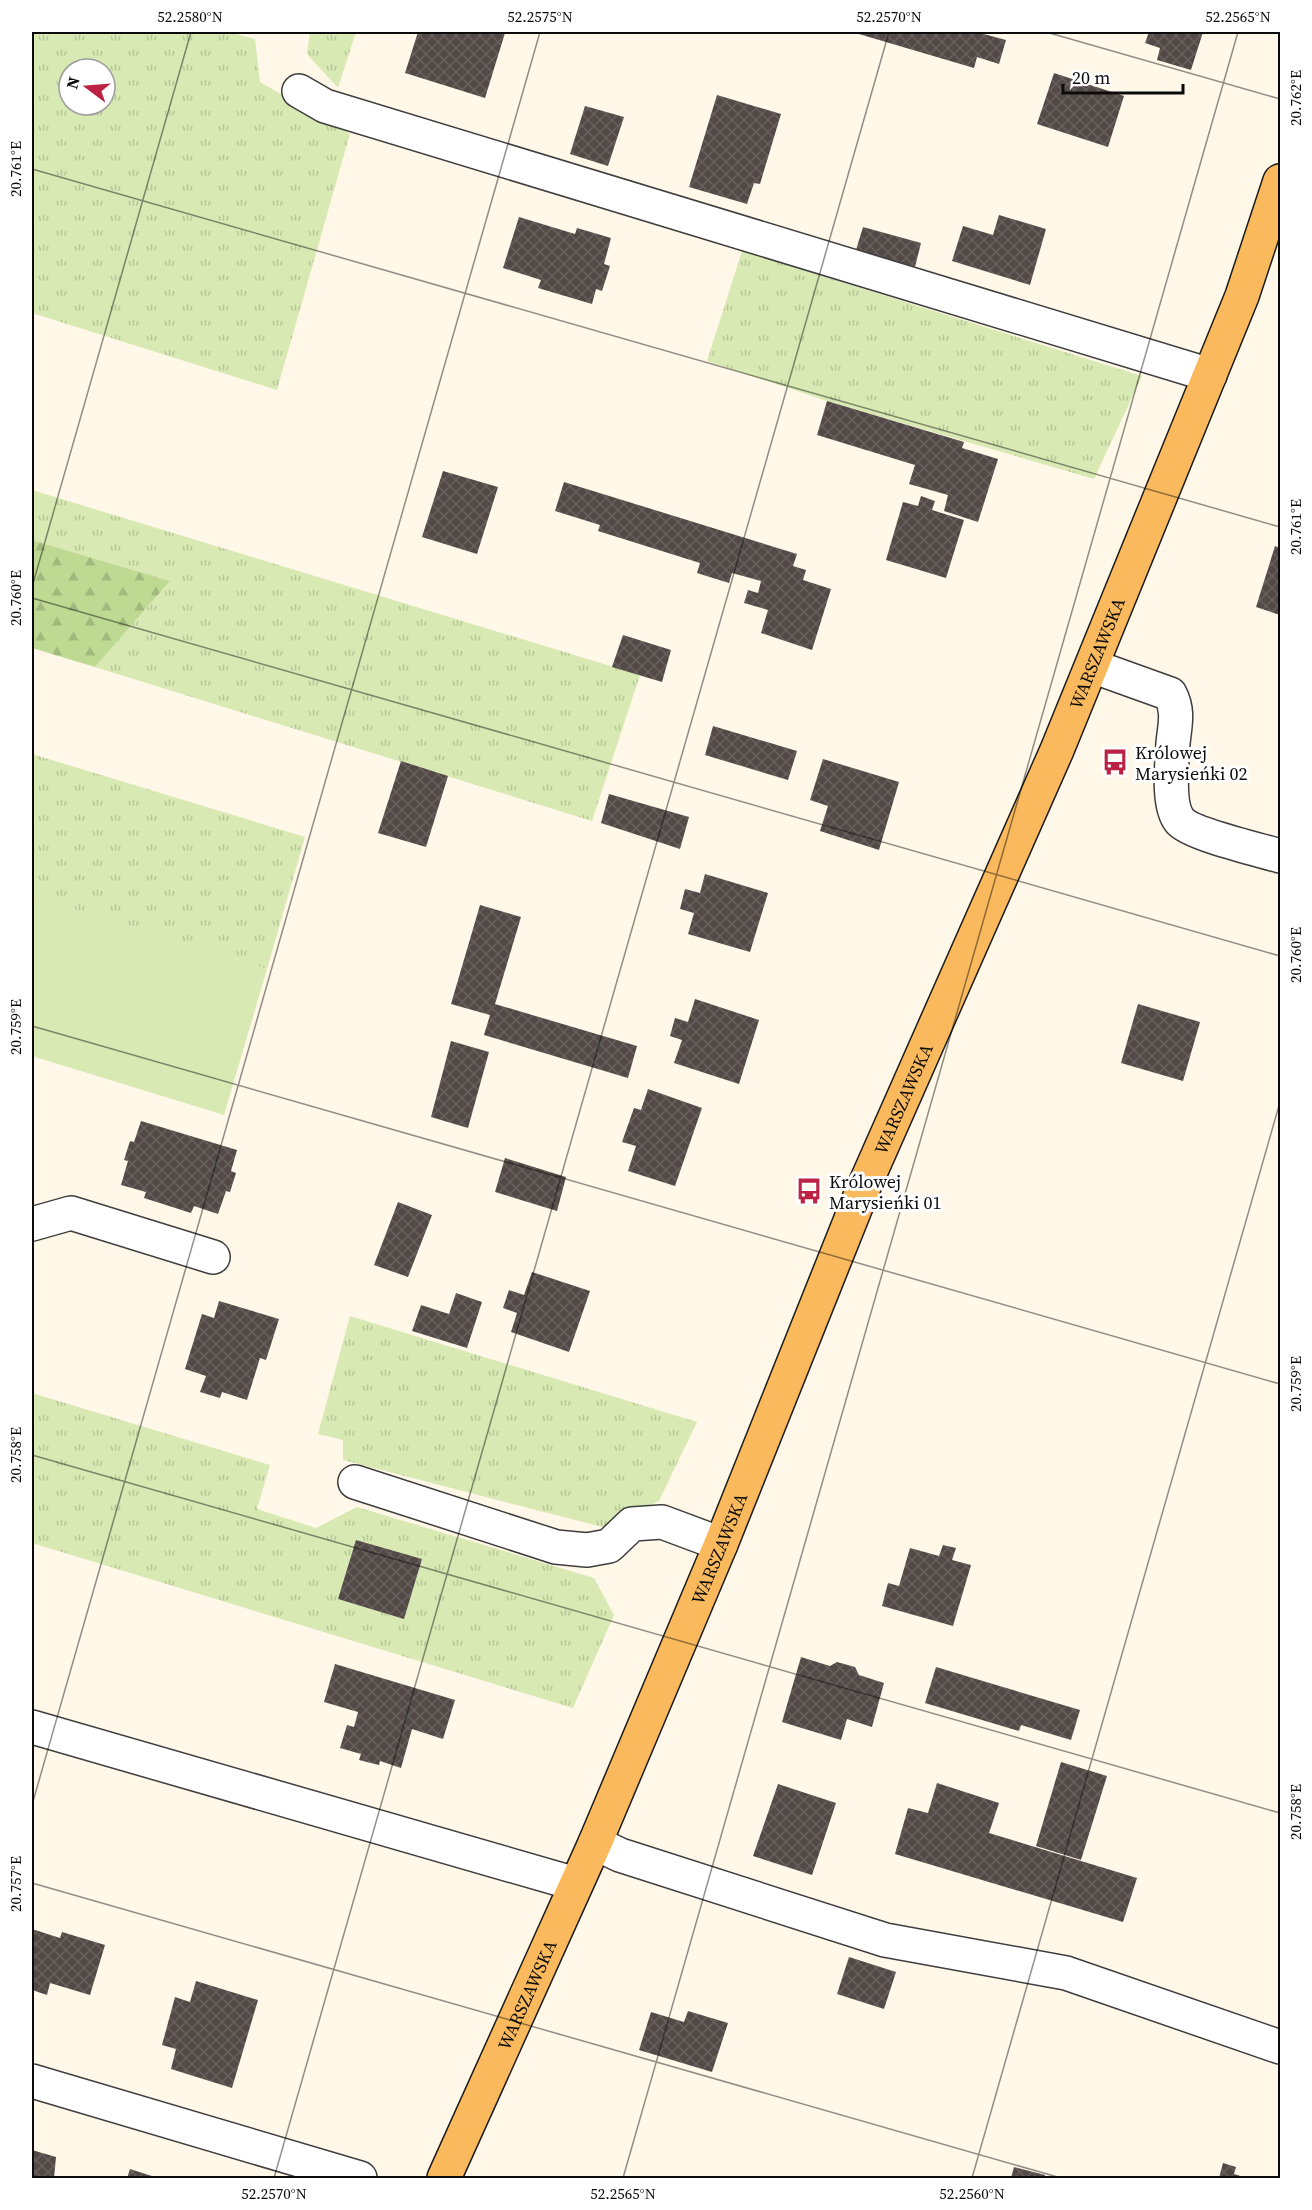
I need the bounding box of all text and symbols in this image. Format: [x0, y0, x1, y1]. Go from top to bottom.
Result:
text: 52.2580°N [157, 6, 223, 27]
text: 52.2575°N [507, 6, 573, 27]
text: 52.2570°N [856, 6, 922, 27]
text: 52.2565°N [1205, 6, 1271, 27]
north arrow [57, 57, 117, 117]
scale bar [1063, 57, 1183, 95]
text: 20 m [1072, 65, 1110, 90]
text: 20.762°E [1285, 70, 1306, 126]
text: N [60, 74, 85, 91]
text: 20.761°E [5, 141, 26, 197]
text: 20.761°E [1285, 499, 1306, 555]
text: 20.760°E [5, 570, 26, 626]
street label: WARSZAWSKA [1063, 593, 1130, 712]
place label: Królowej Marysieńki 02 [1135, 740, 1247, 786]
bus stop icon: Królowej Marysieńki 02 [1100, 747, 1130, 777]
text: 20.760°E [1285, 927, 1306, 983]
text: 20.759°E [5, 999, 26, 1055]
street label: WARSZAWSKA [868, 1039, 938, 1158]
place label: Królowej Marysieńki 01 [829, 1169, 941, 1215]
bus stop icon: Królowej Marysieńki 01 [794, 1176, 824, 1206]
text: 20.759°E [1285, 1356, 1306, 1412]
text: 20.758°E [5, 1427, 26, 1483]
street label: WARSZAWSKA [685, 1489, 753, 1608]
text: 20.758°E [1285, 1784, 1306, 1840]
text: 20.757°E [5, 1856, 26, 1912]
street label: WARSZAWSKA [491, 1936, 562, 2054]
text: 52.2570°N [241, 2183, 307, 2204]
text: 52.2565°N [590, 2183, 656, 2204]
text: 52.2560°N [939, 2183, 1005, 2204]

